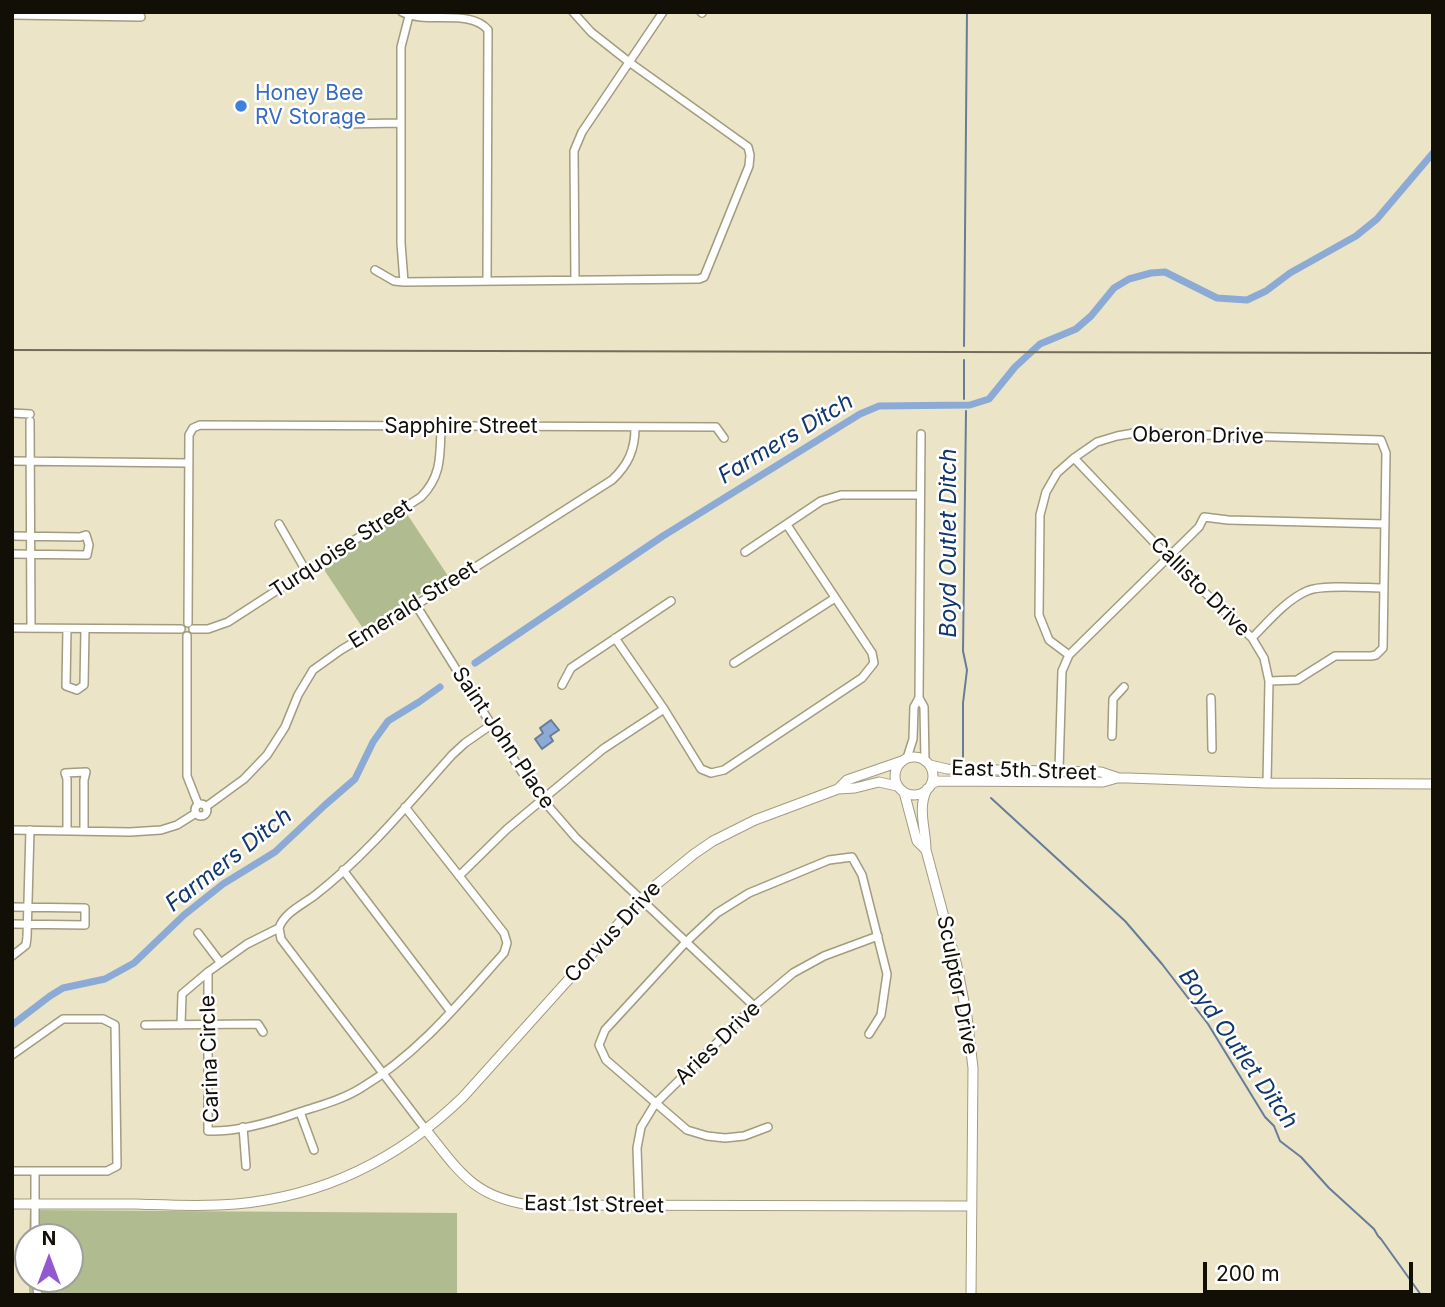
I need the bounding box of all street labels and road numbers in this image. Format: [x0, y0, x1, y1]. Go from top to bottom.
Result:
street label: Sapphire Street [384, 414, 538, 440]
street label: Oberon Drive [1132, 422, 1264, 450]
street label: Turquoise Street [266, 494, 416, 604]
street label: Callisto Drive [1145, 532, 1255, 642]
street label: Emerald Street [344, 556, 482, 654]
street label: Saint John Place [446, 662, 560, 814]
street label: East 5th Street [951, 756, 1097, 786]
street label: Corvus Drive [560, 876, 666, 988]
street label: Sculptor Drive [931, 913, 983, 1057]
street label: Carina Circle [195, 995, 225, 1123]
street label: Aries Drive [670, 996, 766, 1090]
street label: East 1st Street [524, 1191, 664, 1219]

